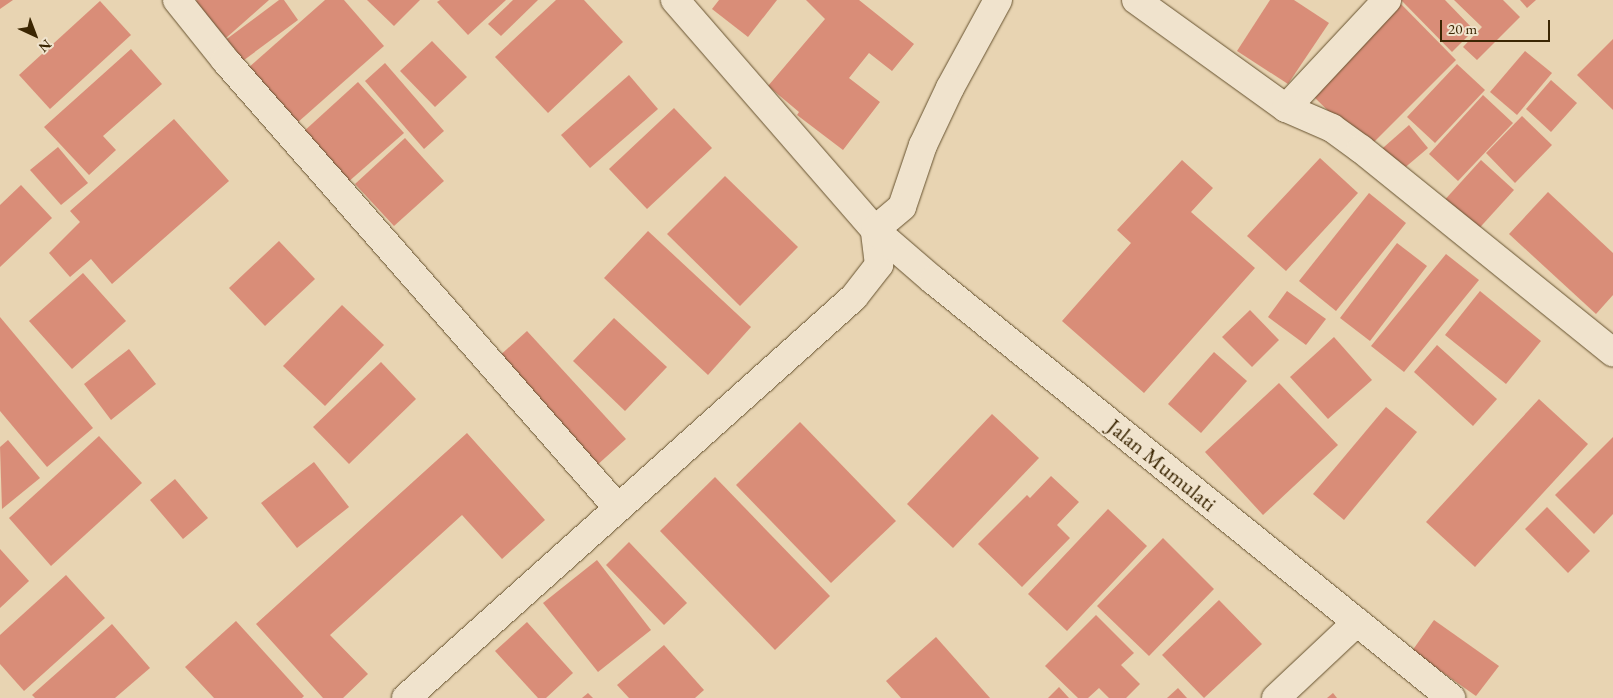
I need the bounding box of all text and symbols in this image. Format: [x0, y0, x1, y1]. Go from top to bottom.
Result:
north arrow [10, 10, 60, 60]
scale bar [1443, 10, 1553, 42]
text: 20 m [1448, 19, 1477, 38]
text: N [35, 36, 56, 56]
street label: Jalan Mumulati [1102, 413, 1222, 517]

